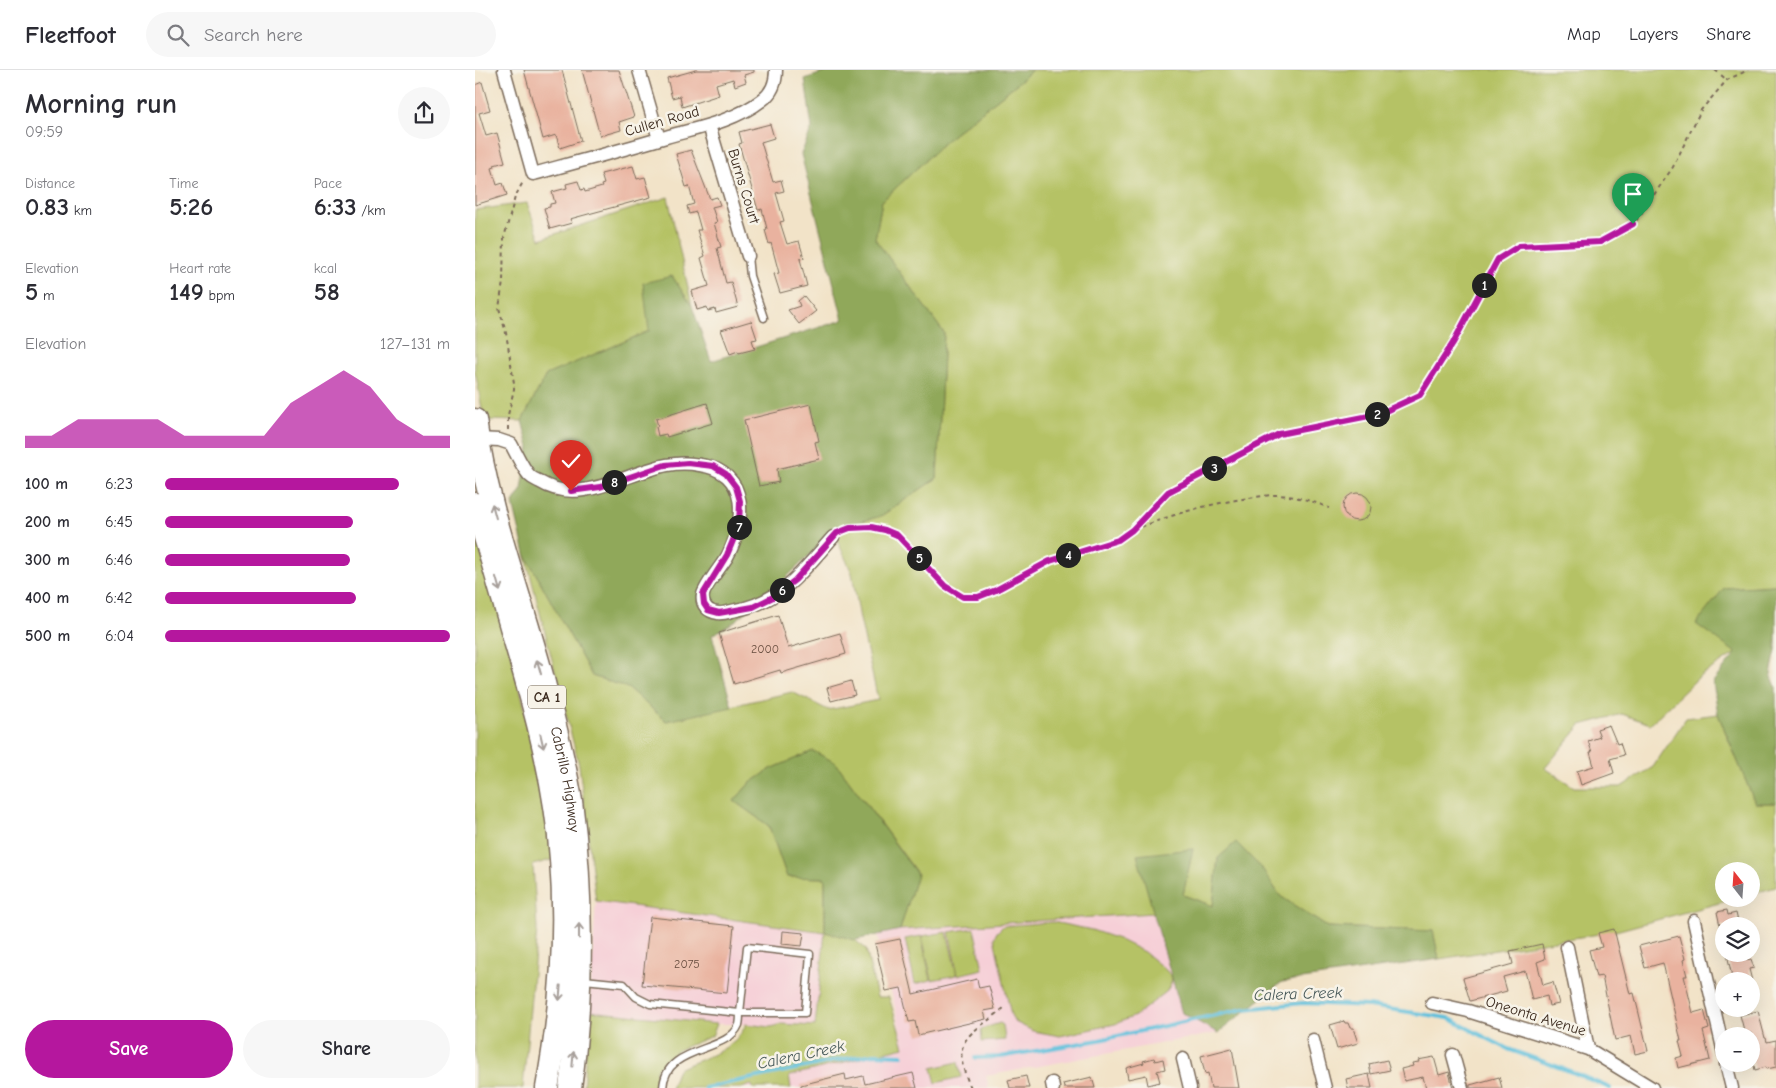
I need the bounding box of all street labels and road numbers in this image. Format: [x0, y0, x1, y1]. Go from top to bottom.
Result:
street label: Cullen Road [623, 102, 701, 140]
street label: Burns Court [724, 146, 764, 226]
road number: CA 1 [528, 686, 566, 708]
street label: Cabrillo Highway [547, 725, 584, 833]
street label: Oneonta Avenue [1484, 992, 1589, 1040]

